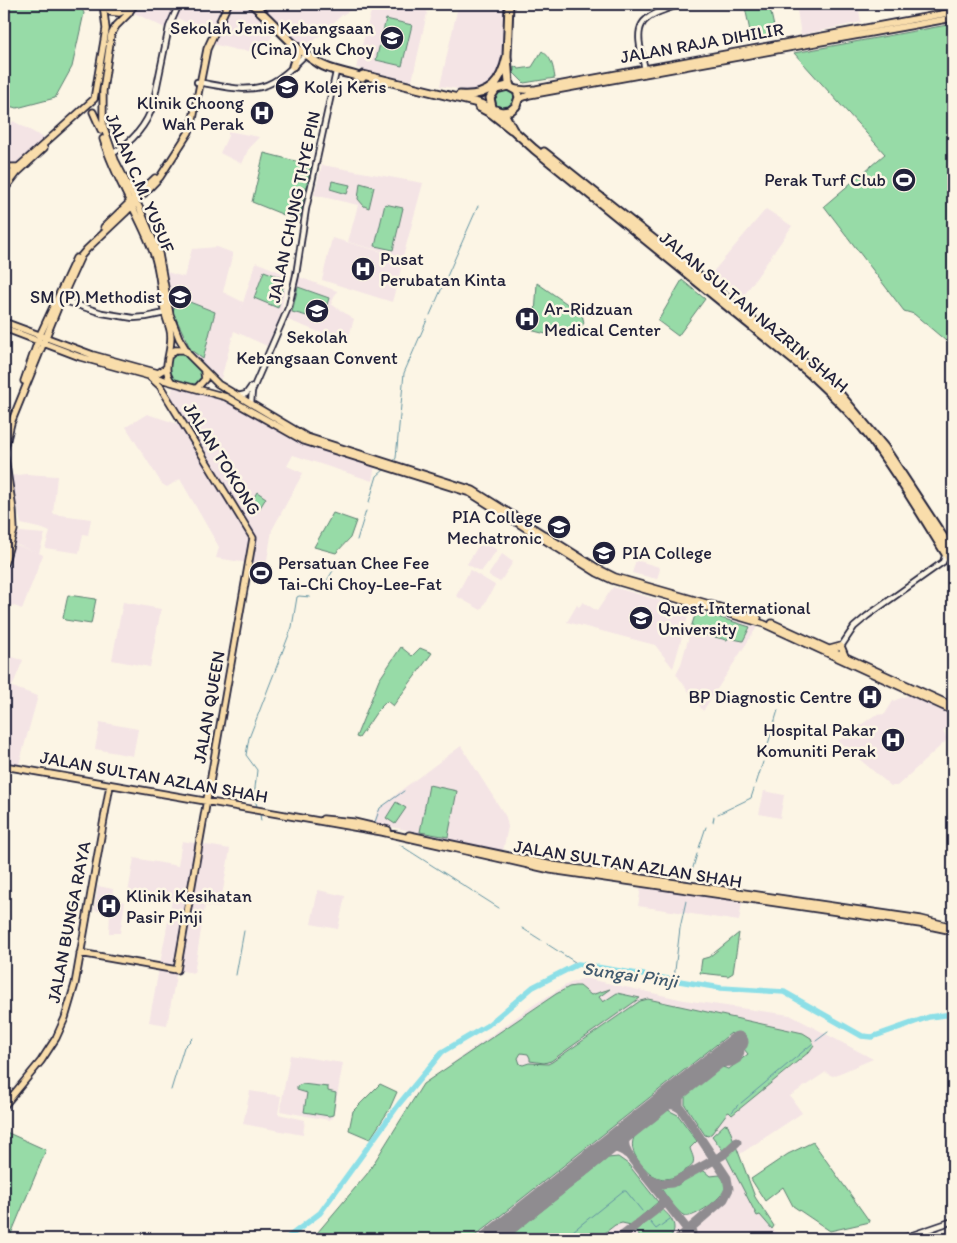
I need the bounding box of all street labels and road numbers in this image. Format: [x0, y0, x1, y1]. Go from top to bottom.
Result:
street label: JALAN RAJA DIHILIR [618, 18, 786, 68]
street label: JALAN CHUNG THYE PIN [263, 109, 325, 305]
street label: JALAN C.M. YUSUF [101, 110, 180, 257]
street label: JALAN SULTAN NAZRIN SHAH [655, 226, 853, 398]
street label: JALAN TOKONG [179, 399, 265, 519]
street label: JALAN QUEEN [188, 649, 230, 765]
street label: JALAN SULTAN AZLAN SHAH [38, 746, 270, 808]
street label: JALAN SULTAN AZLAN SHAH [512, 835, 744, 893]
street label: JALAN BUNGA RAYA [42, 839, 96, 1005]

